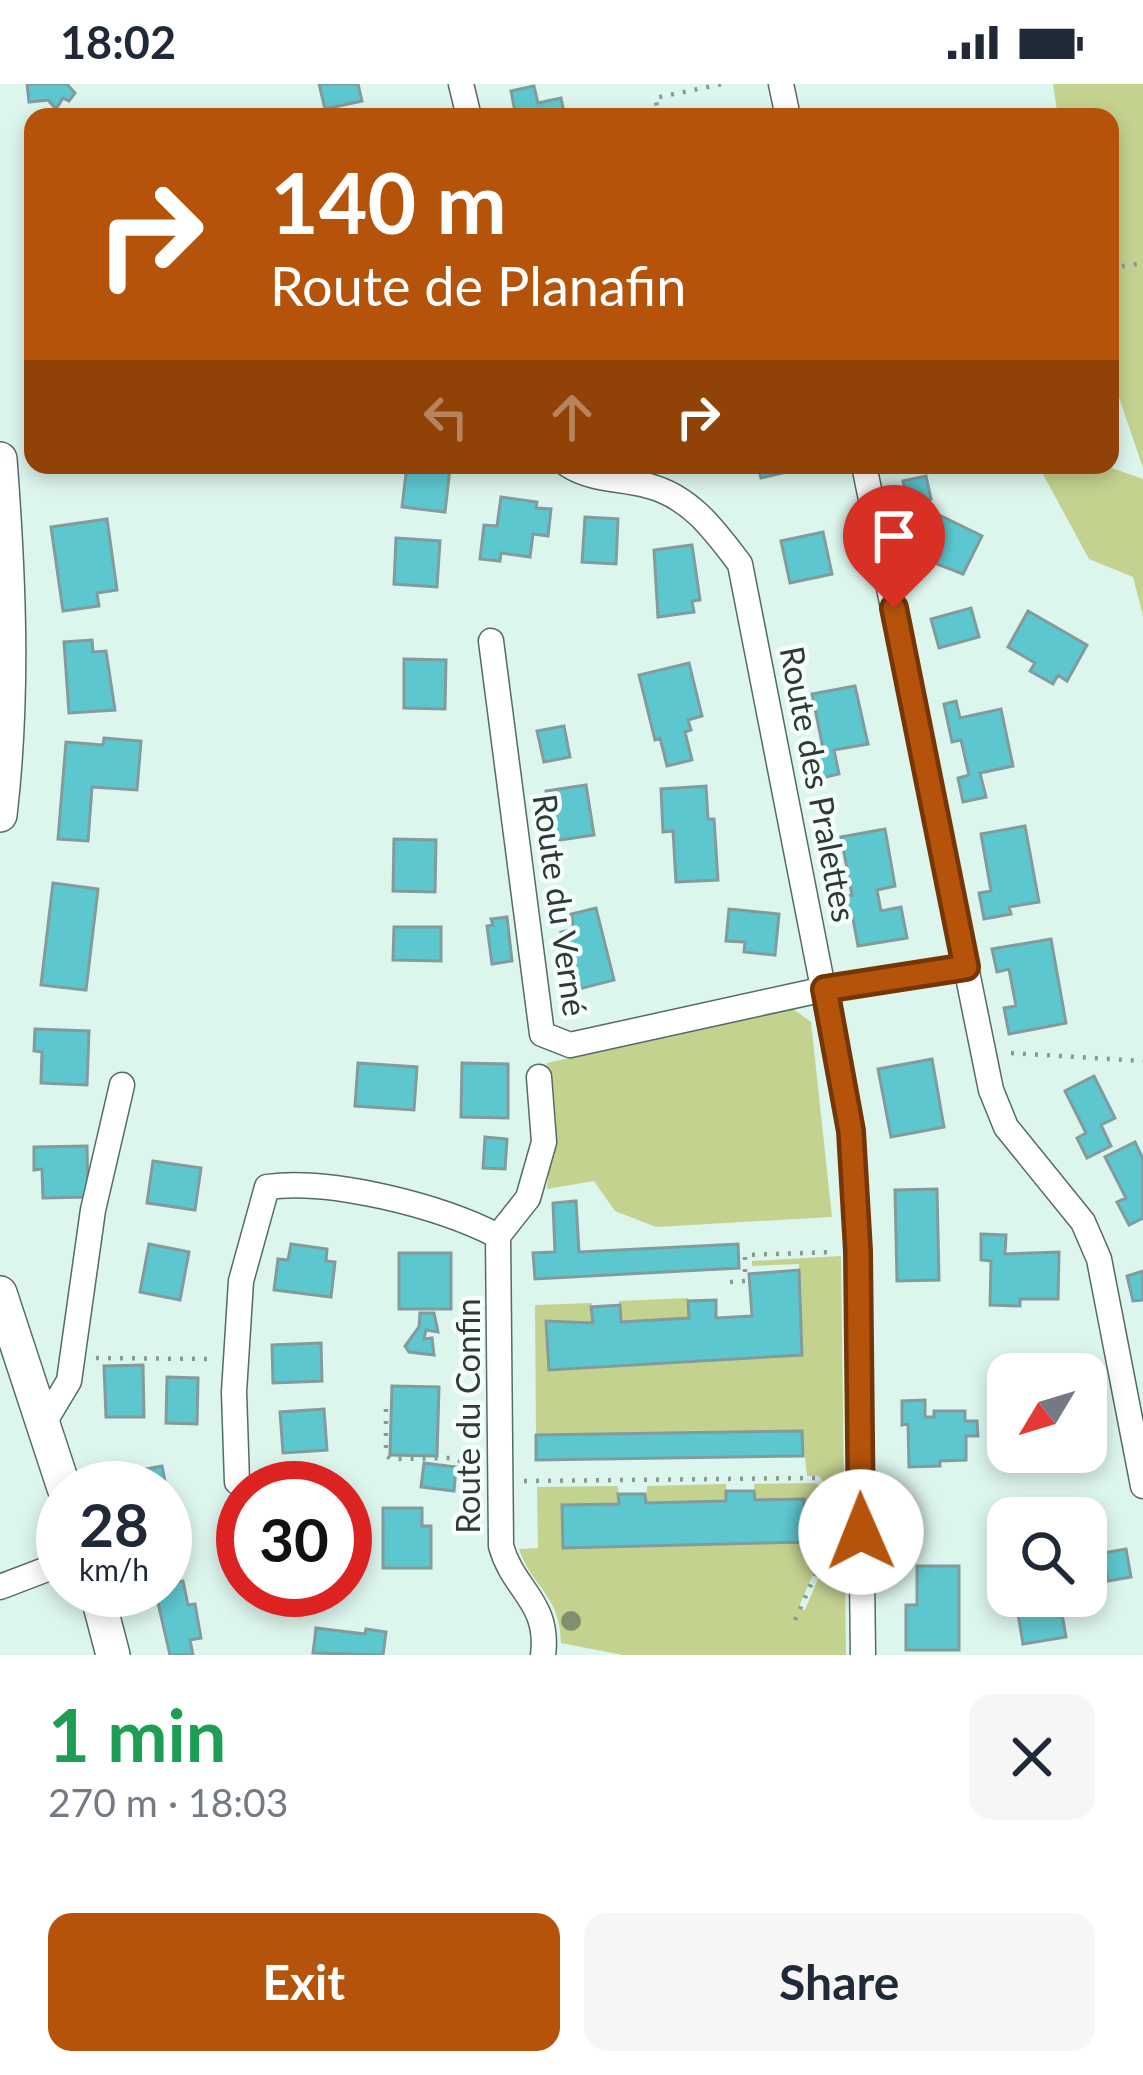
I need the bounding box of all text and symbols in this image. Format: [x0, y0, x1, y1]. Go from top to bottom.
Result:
text: 18:02 [60, 15, 176, 69]
text: 140 m [270, 151, 507, 252]
icon: right [72, 156, 228, 312]
text: Route de Planafin [270, 253, 686, 318]
icon: left [413, 384, 479, 450]
icon: ahead [539, 384, 605, 450]
icon: right [665, 384, 731, 450]
pin [843, 485, 945, 608]
icon: arrive [861, 503, 927, 569]
street label: Route des Pralettes [773, 643, 865, 925]
street label: Route du Verné [526, 791, 596, 1018]
street label: Route du Confin [447, 1298, 487, 1534]
north arrow [987, 1353, 1107, 1473]
map controls [987, 1353, 1107, 1617]
speed limit sign: 30 [216, 1461, 372, 1617]
position arrow [798, 1469, 924, 1595]
text: 28 [79, 1488, 149, 1560]
button: search [987, 1497, 1107, 1617]
text: km/h [79, 1551, 149, 1587]
text: 1 min [48, 1691, 226, 1777]
button: close [969, 1694, 1095, 1820]
text: 270 m · 18:03 [48, 1779, 288, 1825]
button: Exit [48, 1913, 560, 2051]
button: Share [584, 1913, 1095, 2051]

